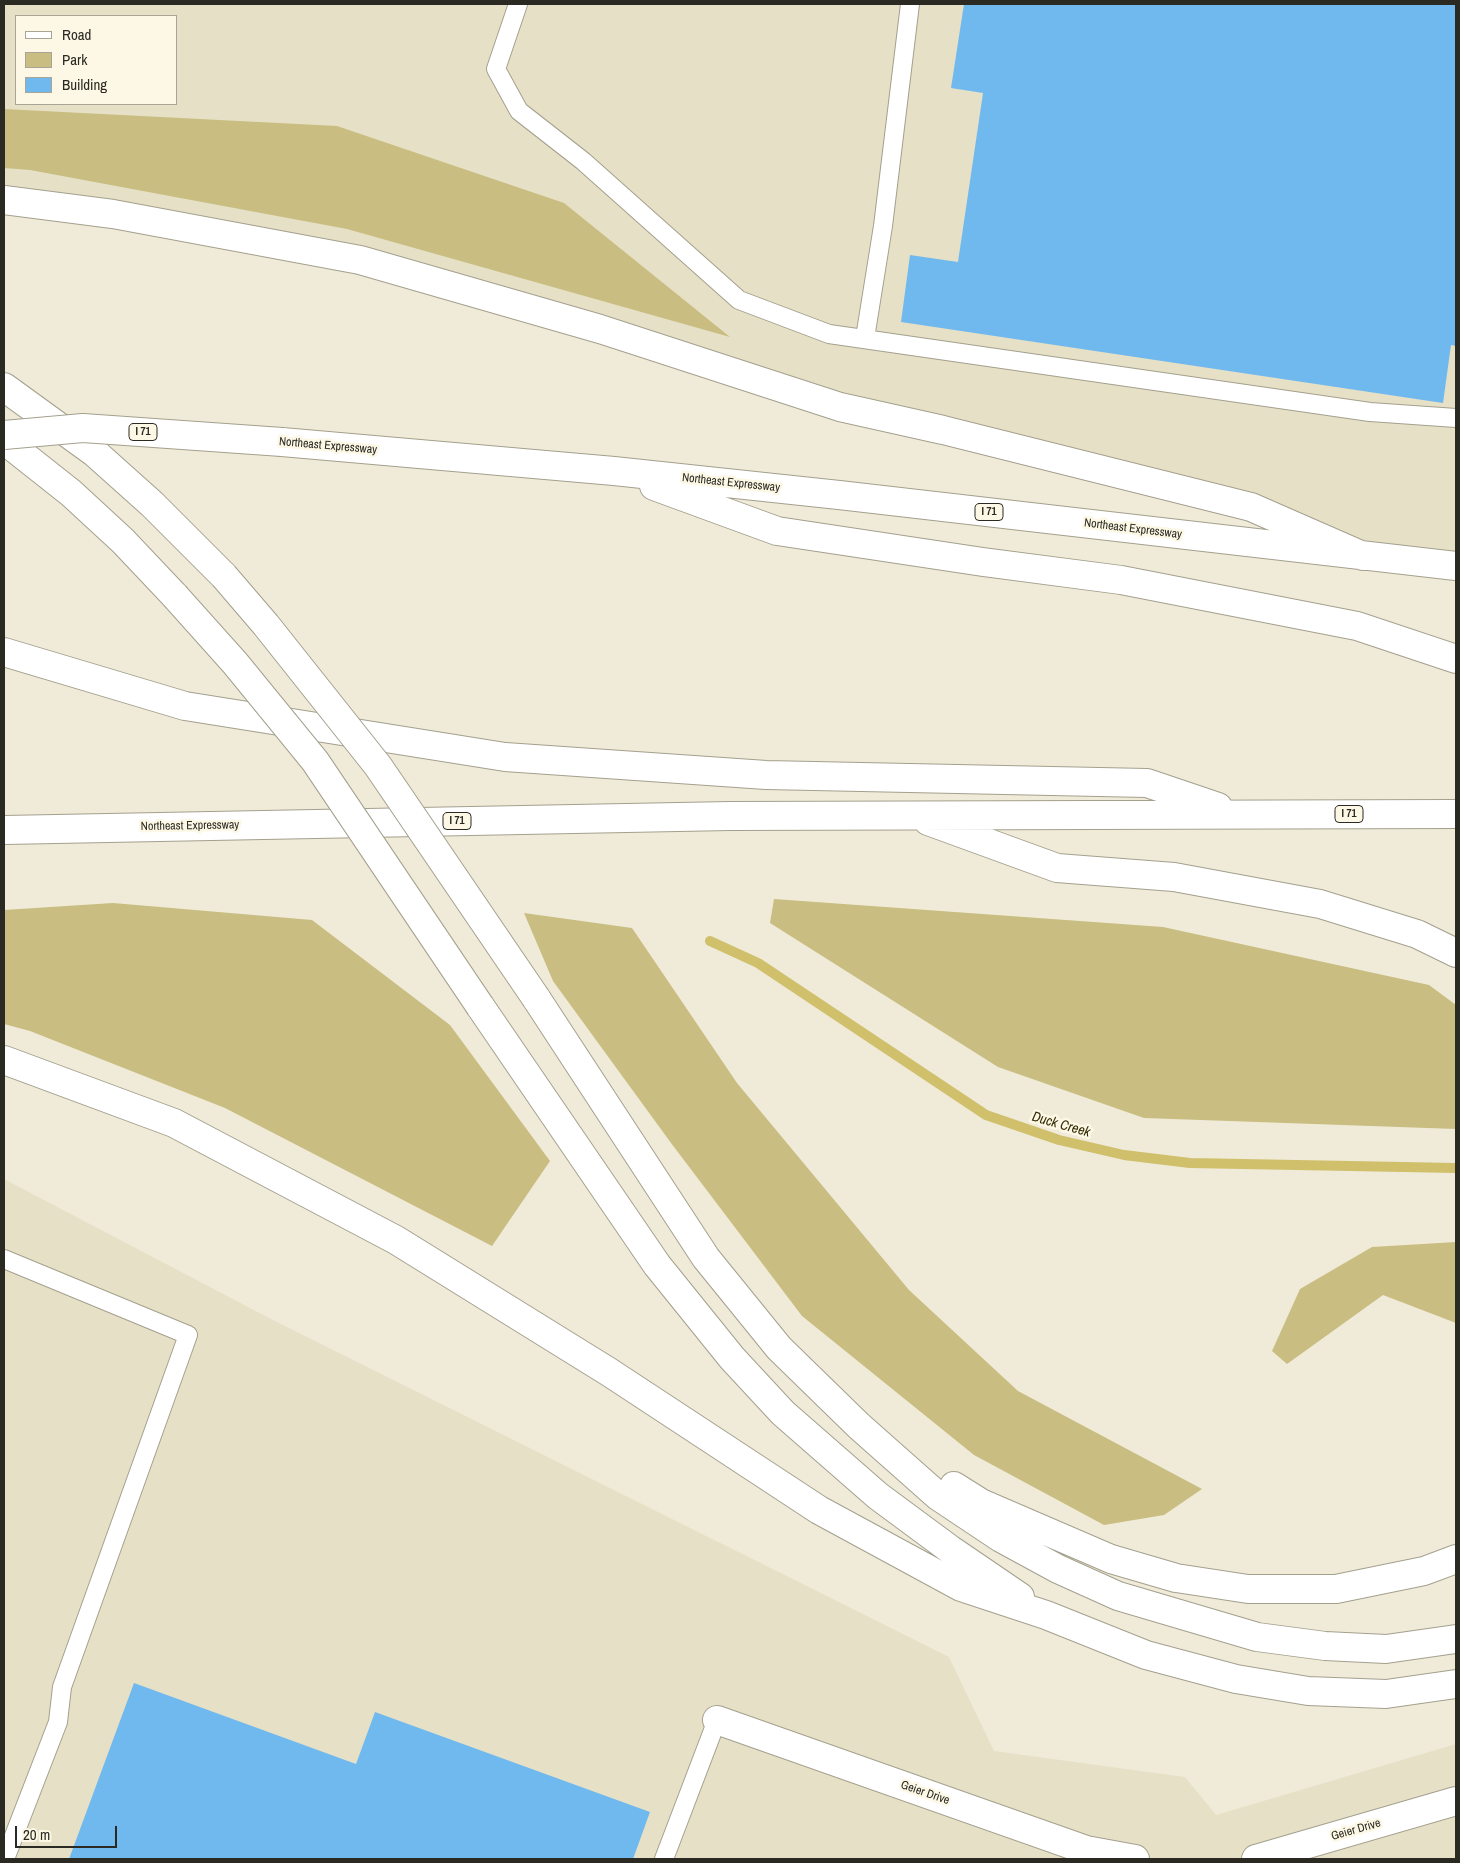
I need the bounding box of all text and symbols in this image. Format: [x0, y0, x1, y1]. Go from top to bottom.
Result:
legend [15, 15, 178, 105]
text: Road [62, 24, 91, 45]
text: Park [62, 49, 87, 70]
text: Building [62, 74, 107, 95]
road number: I 71 [129, 424, 157, 441]
street label: Northeast Expressway [278, 435, 378, 457]
street label: Northeast Expressway [681, 471, 781, 495]
road number: I 71 [975, 504, 1003, 520]
street label: Northeast Expressway [1083, 516, 1183, 542]
road number: I 71 [1335, 806, 1363, 822]
road number: I 71 [443, 812, 471, 829]
street label: Northeast Expressway [141, 818, 239, 834]
water label: Duck Creek [1030, 1109, 1092, 1141]
street label: Geier Drive [899, 1778, 951, 1808]
scale bar [18, 1816, 120, 1848]
street label: Geier Drive [1330, 1816, 1382, 1844]
text: 20 m [23, 1824, 50, 1845]

